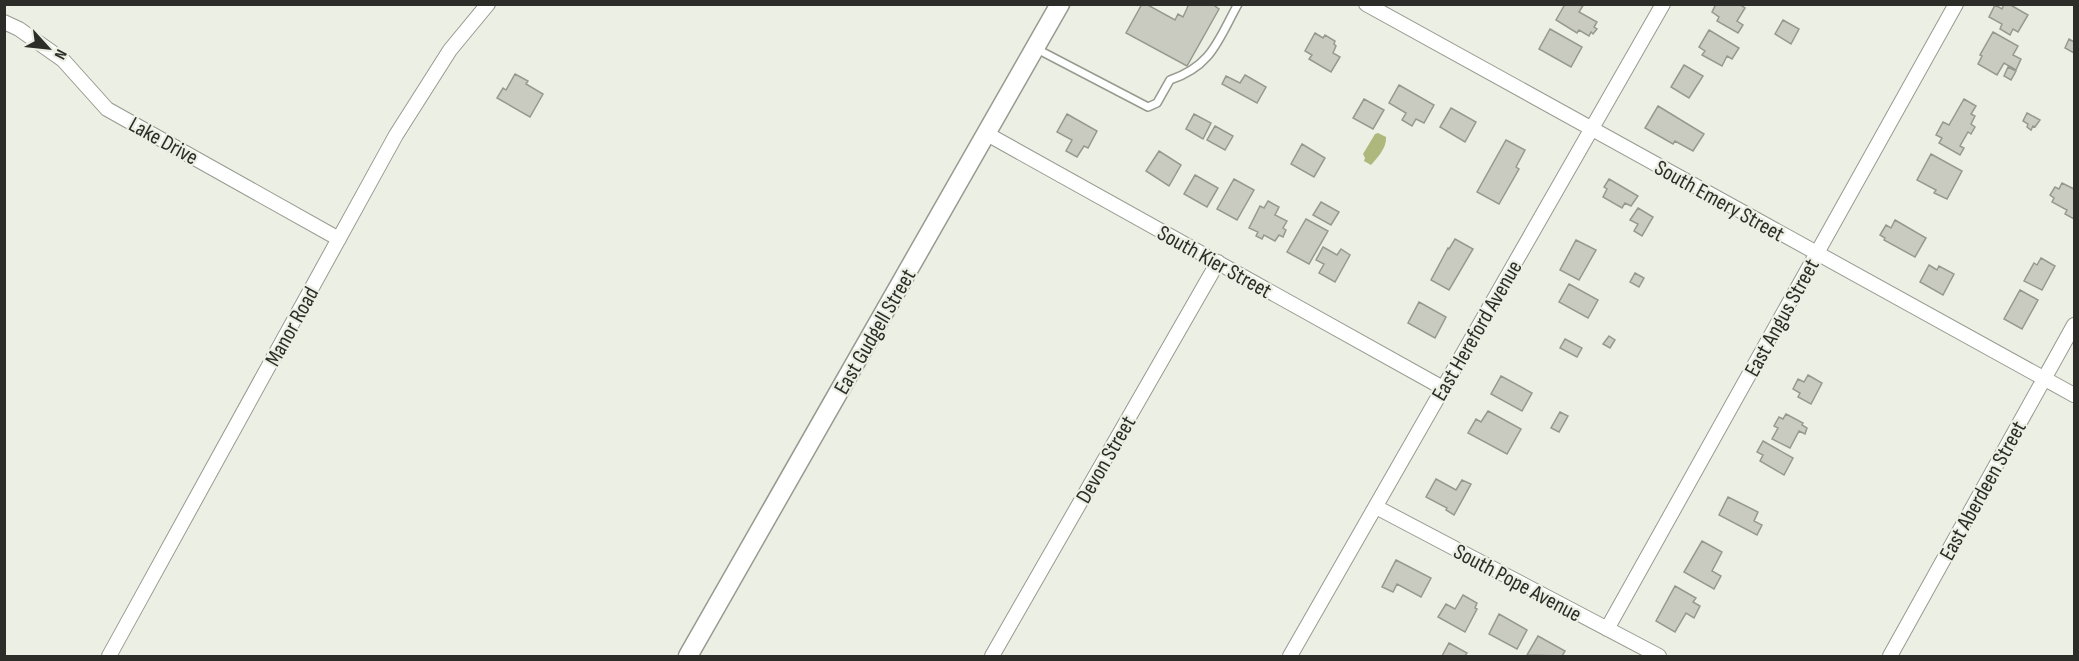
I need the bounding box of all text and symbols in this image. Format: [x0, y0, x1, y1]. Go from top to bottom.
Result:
north arrow [18, 18, 78, 78]
text: N [50, 46, 70, 62]
street label: Lake Drive [124, 111, 203, 171]
street label: South Emery Street [1650, 155, 1789, 248]
street label: South Kier Street [1152, 220, 1276, 305]
street label: East Angus Street [1739, 254, 1826, 381]
street label: East Hereford Avenue [1426, 256, 1528, 406]
street label: East Gudgell Street [829, 264, 922, 399]
street label: Manor Road [260, 282, 325, 371]
street label: Devon Street [1071, 411, 1142, 508]
street label: East Aberdeen Street [1934, 416, 2033, 565]
street label: South Pope Avenue [1449, 538, 1586, 628]

